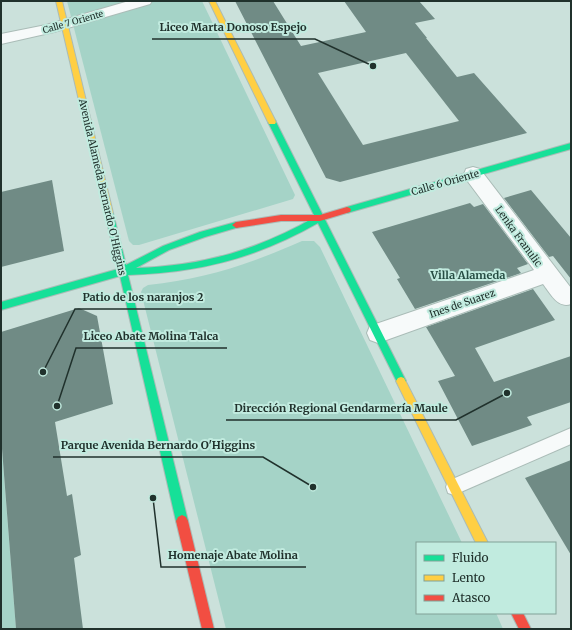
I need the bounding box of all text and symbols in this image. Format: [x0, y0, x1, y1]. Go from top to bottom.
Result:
street label: Calle 7 Oriente [41, 8, 105, 35]
callout: Liceo Marta Donoso Espejo [152, 16, 315, 39]
text: Liceo Marta Donoso Espejo [159, 20, 307, 34]
street label: Avenida Alameda Bernardo O'Higgins [76, 96, 129, 277]
street label: Calle 6 Oriente [410, 167, 480, 198]
street label: Lenka Franulic [492, 203, 545, 269]
district label: Villa Alameda [430, 268, 505, 282]
callout: Patio de los naranjos 2 [75, 286, 212, 309]
street label: Ines de Suarez [427, 286, 497, 321]
text: Patio de los naranjos 2 [82, 290, 204, 304]
callout: Liceo Abate Molina Talca [76, 325, 227, 348]
text: Liceo Abate Molina Talca [83, 329, 219, 343]
callout: Dirección Regional Gendarmería Maule [226, 397, 456, 420]
text: Dirección Regional Gendarmería Maule [234, 401, 448, 415]
callout: Parque Avenida Bernardo O'Higgins [53, 434, 263, 457]
text: Parque Avenida Bernardo O'Higgins [61, 438, 256, 452]
legend [416, 542, 556, 614]
callout: Homenaje Abate Molina [161, 544, 306, 567]
text: Homenaje Abate Molina [168, 548, 298, 562]
text: Fluido [452, 550, 489, 565]
text: Lento [452, 570, 485, 585]
text: Atasco [451, 590, 490, 605]

